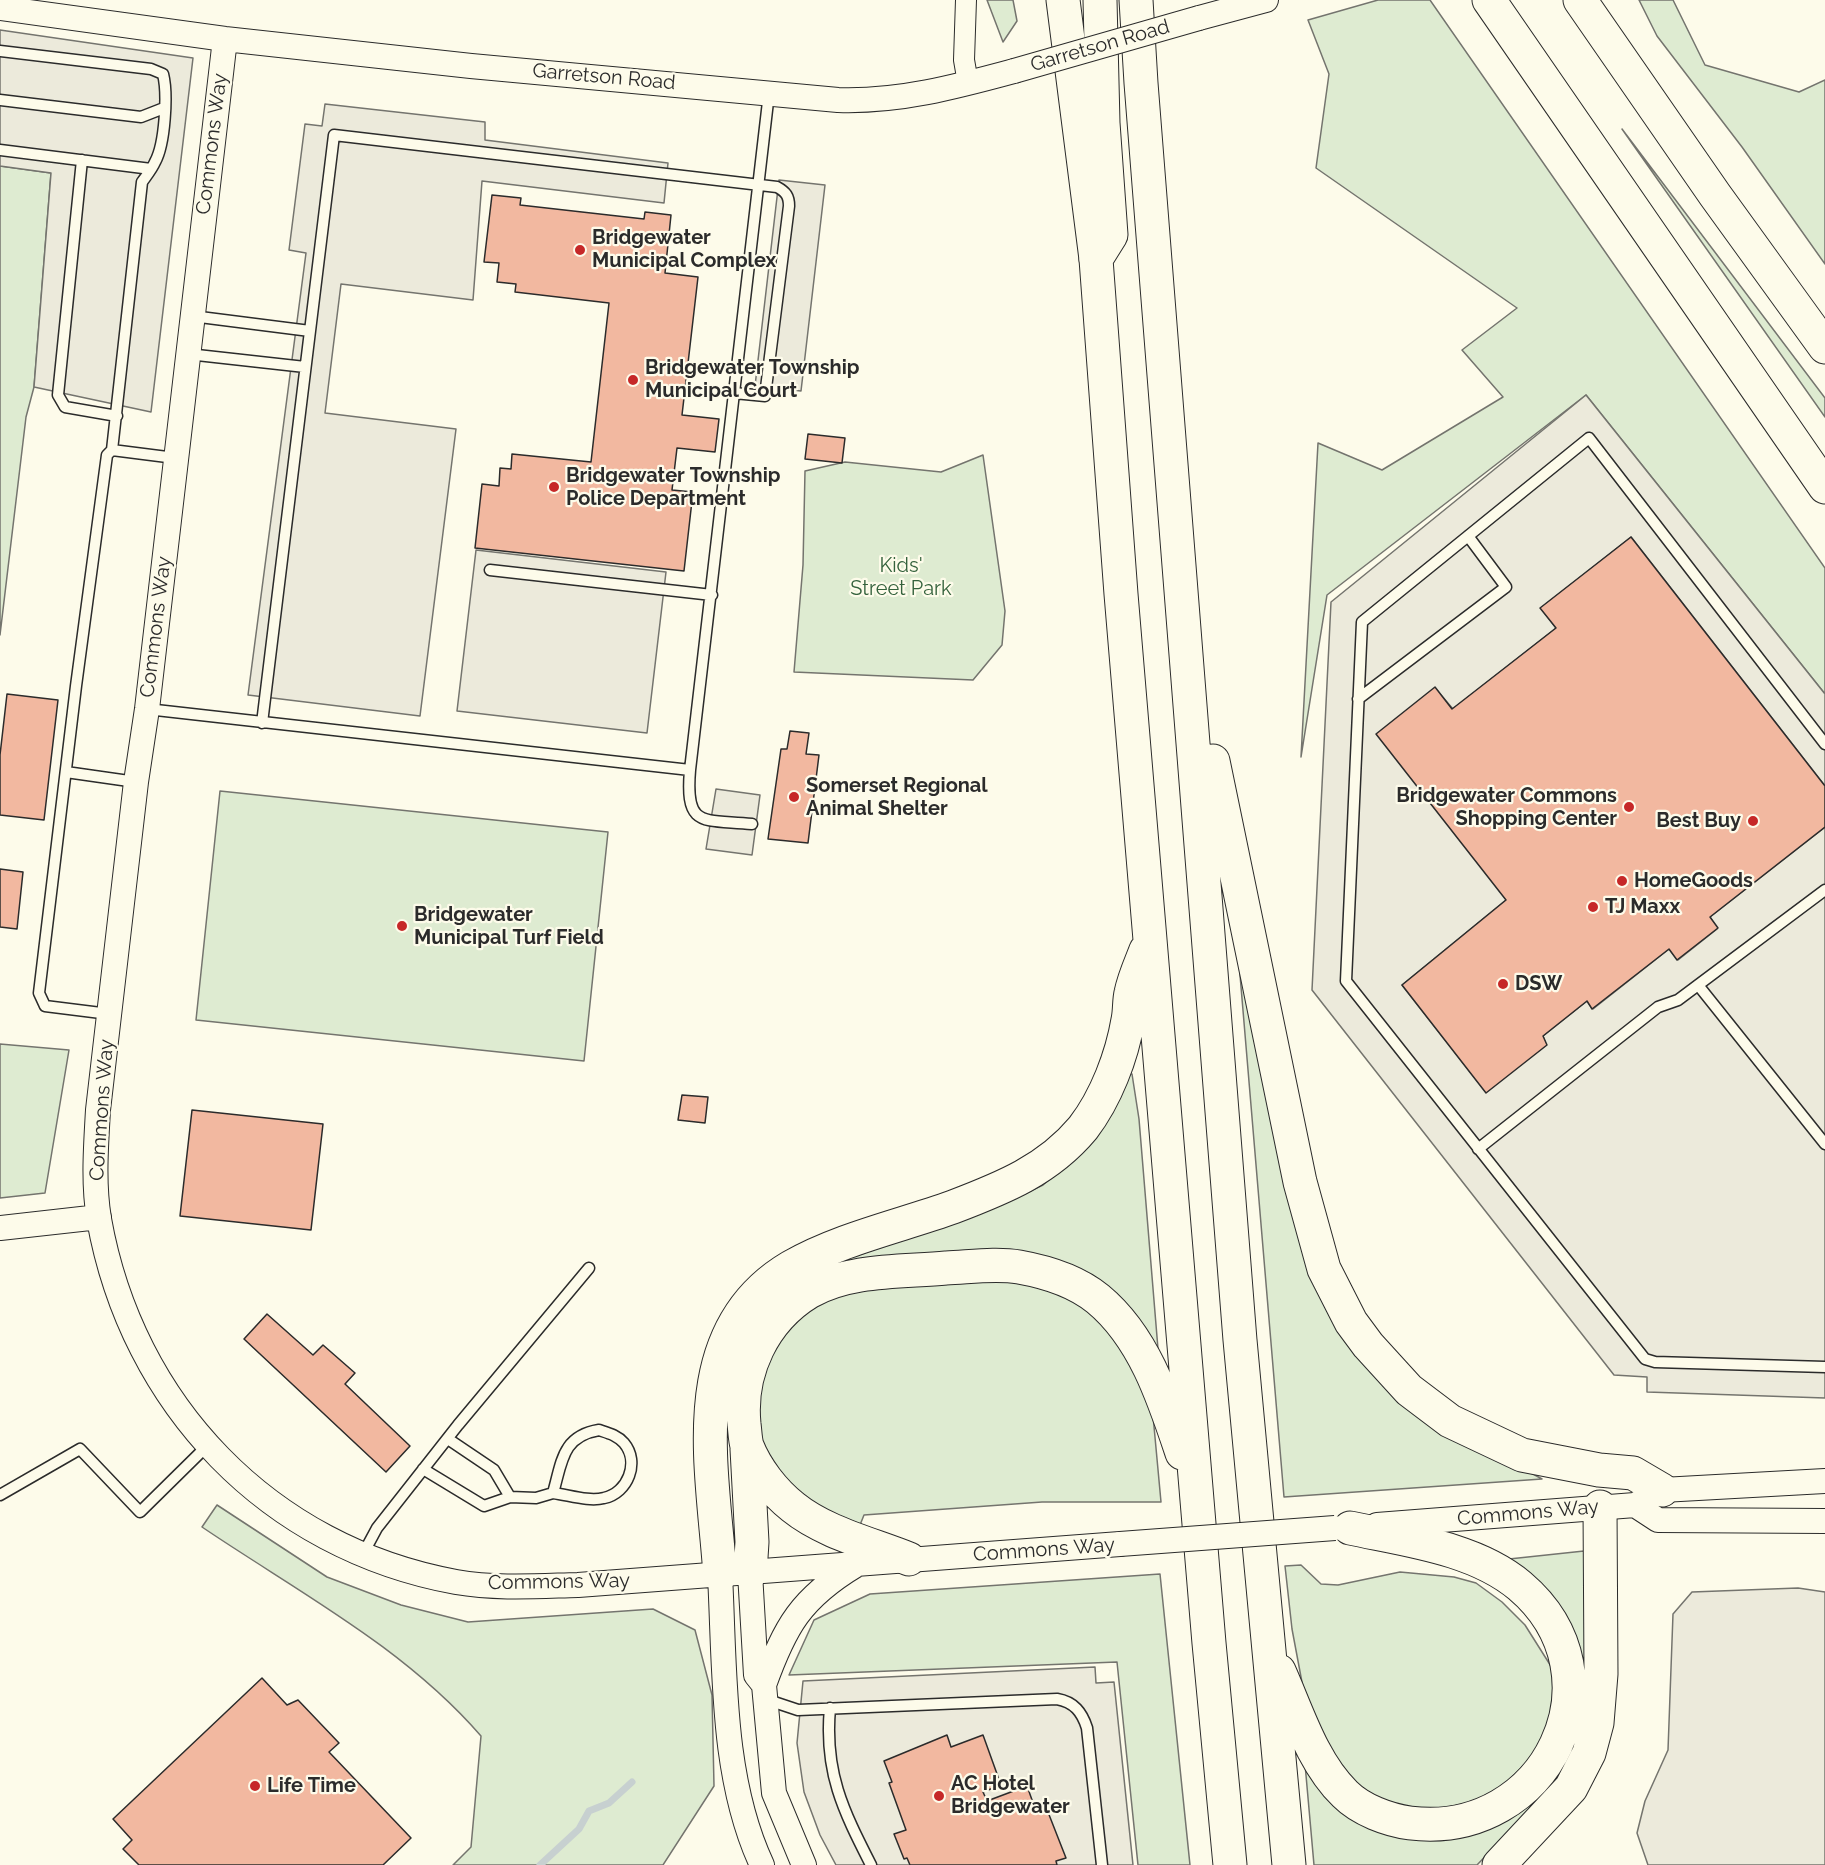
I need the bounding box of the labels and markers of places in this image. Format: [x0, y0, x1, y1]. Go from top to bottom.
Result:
place label: Bridgewater Municipal Complex [592, 226, 776, 273]
marker: Bridgewater Municipal Complex [573, 243, 587, 257]
place label: Bridgewater Township Municipal Court [645, 356, 859, 403]
marker: Bridgewater Township Municipal Court [626, 373, 640, 387]
place label: Bridgewater Township Police Department [566, 464, 780, 511]
marker: Bridgewater Township Police Department [547, 480, 561, 494]
place label: Somerset Regional Animal Shelter [806, 774, 988, 821]
place label: Bridgewater Commons Shopping Center [1396, 784, 1617, 831]
marker: Somerset Regional Animal Shelter [787, 790, 801, 804]
marker: Bridgewater Commons Shopping Center [1622, 800, 1636, 814]
place label: Best Buy [1656, 809, 1741, 833]
marker: Best Buy [1746, 814, 1760, 828]
place label: HomeGoods [1634, 869, 1753, 893]
marker: HomeGoods [1615, 874, 1629, 888]
place label: TJ Maxx [1605, 895, 1680, 919]
marker: TJ Maxx [1586, 900, 1600, 914]
place label: Bridgewater Municipal Turf Field [414, 903, 604, 950]
marker: Bridgewater Municipal Turf Field [395, 919, 409, 933]
place label: DSW [1515, 972, 1562, 996]
marker: DSW [1496, 977, 1510, 991]
place label: AC Hotel Bridgewater [951, 1772, 1070, 1819]
place label: Life Time [267, 1774, 356, 1798]
marker: Life Time [248, 1779, 262, 1793]
marker: AC Hotel Bridgewater [932, 1789, 946, 1803]

